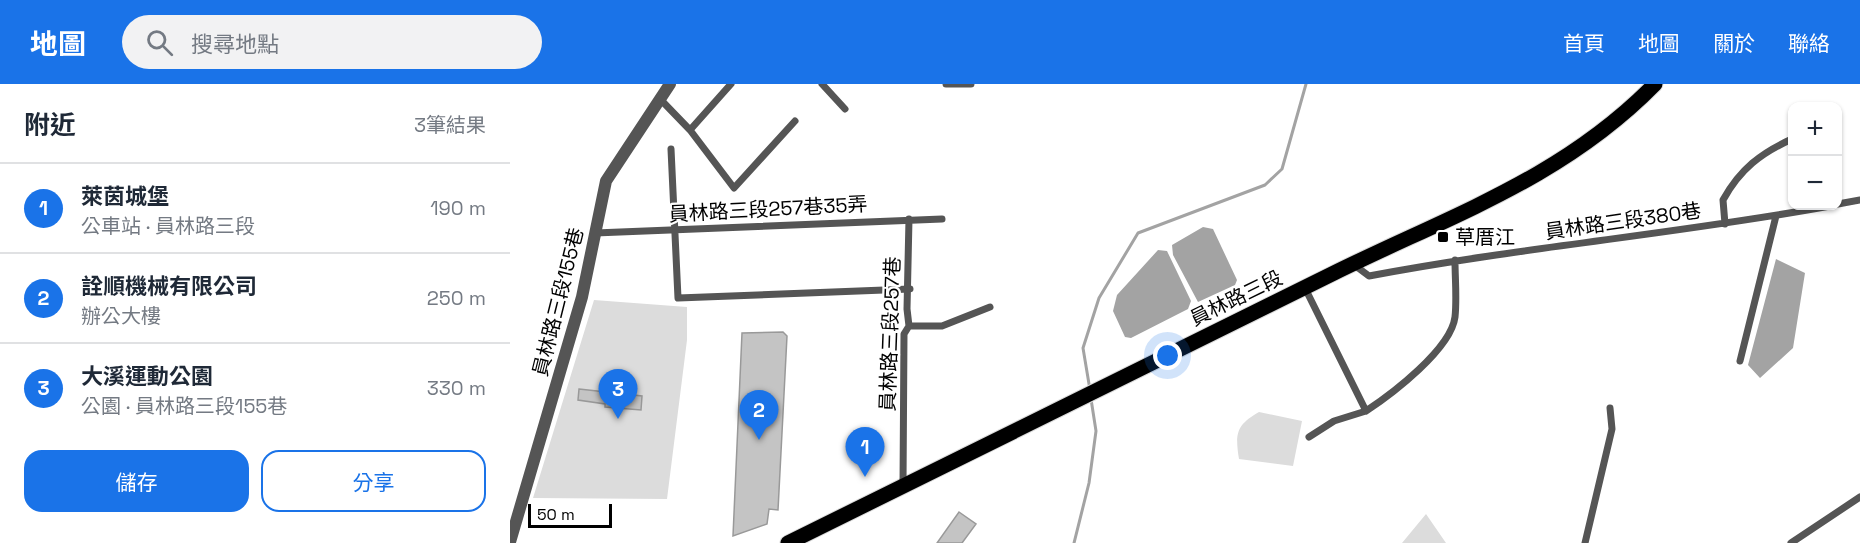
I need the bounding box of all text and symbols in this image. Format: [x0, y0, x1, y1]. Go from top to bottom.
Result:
search box [122, 15, 542, 69]
text: 地圖 [30, 26, 86, 62]
icon: search [143, 26, 176, 59]
text: 搜尋地點 [191, 30, 279, 58]
text: 首頁 [1563, 30, 1605, 57]
text: 地圖 [1638, 30, 1680, 57]
text: 關於 [1713, 30, 1755, 57]
text: 聯絡 [1788, 30, 1830, 57]
map controls [1788, 102, 1842, 210]
button: + [1788, 102, 1842, 156]
text: 附近 [24, 108, 76, 142]
text: 3筆結果 [414, 112, 486, 138]
button: − [1788, 156, 1842, 210]
text: 萊茵城堡 [81, 182, 169, 210]
street label: 員林路三段257巷35弄 [668, 191, 868, 227]
text: 1 [39, 195, 48, 221]
text: 190 m [430, 195, 486, 221]
street label: 員林路三段380巷 [1543, 197, 1703, 245]
text: 公車站 · 員林路三段 [81, 213, 255, 239]
place label: 草厝江 [1455, 224, 1515, 250]
street label: 員林路三段155巷 [527, 225, 589, 379]
marker: 草厝江 [1436, 230, 1450, 244]
street label: 員林路三段257巷 [874, 256, 906, 412]
street label: 員林路三段 [1185, 264, 1287, 332]
text: 詮順機械有限公司 [81, 272, 257, 300]
text: 2 [38, 285, 49, 311]
text: 250 m [427, 285, 486, 311]
text: 辦公大樓 [81, 303, 161, 329]
your location [1153, 341, 1182, 370]
text: 大溪運動公園 [81, 362, 213, 390]
pin: 3 [598, 370, 638, 419]
text: 3 [37, 375, 50, 401]
text: 330 m [427, 375, 486, 401]
pin: 2 [740, 390, 778, 440]
text: 公園 · 員林路三段155巷 [81, 393, 287, 419]
pin: 1 [846, 428, 884, 477]
button: 儲存 [24, 450, 249, 512]
button: 分享 [261, 450, 486, 512]
scale bar [528, 501, 612, 528]
text: 50 m [537, 504, 575, 525]

